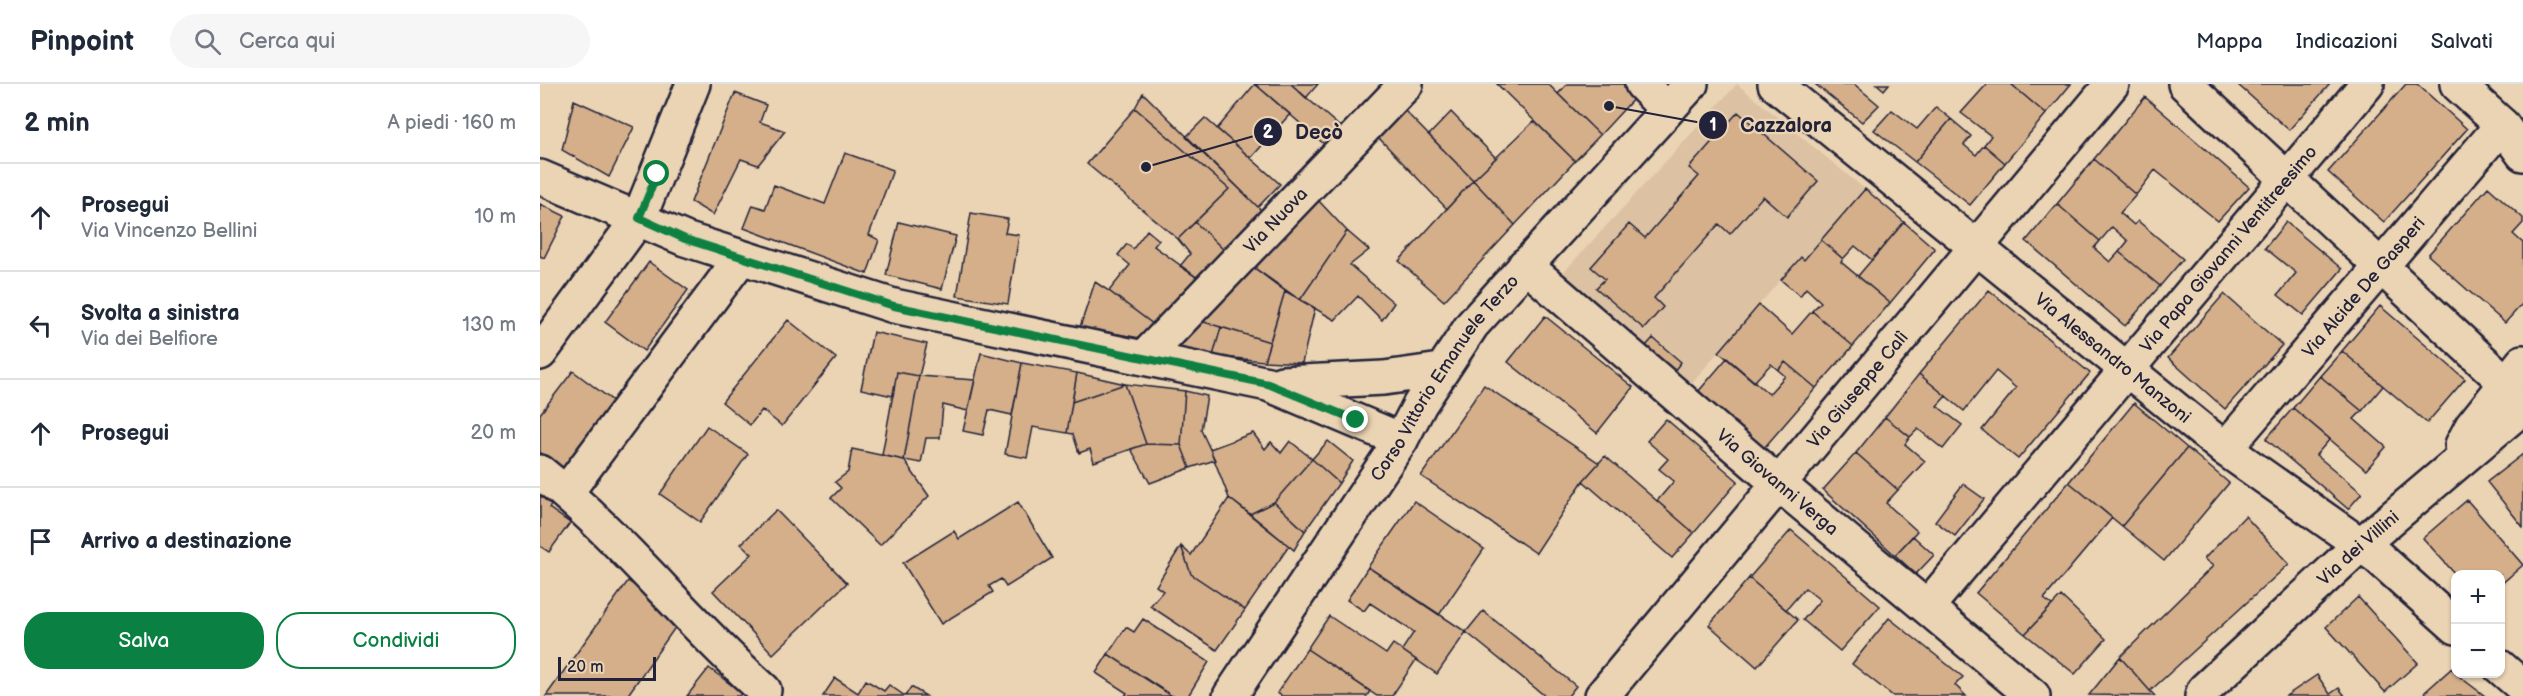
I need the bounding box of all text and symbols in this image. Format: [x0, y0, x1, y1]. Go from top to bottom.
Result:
search box [170, 14, 590, 68]
text: Pinpoint [30, 25, 134, 58]
icon: search [191, 25, 224, 58]
text: Cerca qui [239, 28, 335, 55]
text: Mappa [2196, 29, 2263, 54]
text: Indicazioni [2296, 29, 2398, 54]
text: Salvati [2431, 29, 2493, 54]
callout: Cazzalora [1698, 106, 1843, 144]
text: 2 min [24, 108, 90, 139]
text: A piedi · 160 m [387, 111, 516, 135]
callout: Decò [1253, 113, 1355, 151]
text: Cazzalora [1740, 114, 1832, 138]
text: 1 [1709, 115, 1717, 136]
text: Decò [1295, 121, 1343, 145]
text: 2 [1263, 122, 1274, 143]
street label: Via Papa Giovanni Ventitreesimo [2135, 141, 2321, 357]
route start [643, 160, 669, 186]
street label: Via Nuova [1239, 183, 1312, 258]
text: Prosegui [81, 192, 169, 219]
icon: ahead [24, 201, 57, 234]
text: 10 m [475, 205, 516, 229]
street label: Via Alcide De Gasperi [2298, 213, 2429, 362]
text: Via Vincenzo Bellini [81, 219, 257, 243]
street label: Corso Vittorio Emanuele Terzo [1366, 270, 1523, 485]
street label: Via Alessandro Manzoni [2031, 289, 2195, 428]
text: Svolta a sinistra [81, 300, 240, 327]
icon: left [24, 309, 57, 342]
text: 130 m [462, 313, 516, 337]
text: Via dei Belfiore [81, 327, 218, 351]
street label: Via Giuseppe Calì [1803, 327, 1912, 452]
route end [1342, 406, 1368, 432]
icon: ahead [24, 417, 57, 450]
text: Prosegui [81, 420, 169, 447]
text: 20 m [471, 421, 516, 445]
street label: Via Giovanni Verga [1712, 425, 1843, 540]
street label: Via dei Villini [2313, 506, 2403, 590]
icon: arrive [24, 525, 57, 558]
text: Arrivo a destinazione [81, 528, 292, 555]
map controls [2451, 570, 2505, 678]
button: + [2451, 570, 2505, 624]
button: Salva [24, 612, 264, 669]
button: Condividi [276, 612, 516, 669]
button: − [2451, 624, 2505, 678]
scale bar [558, 654, 656, 682]
text: 20 m [567, 658, 603, 677]

